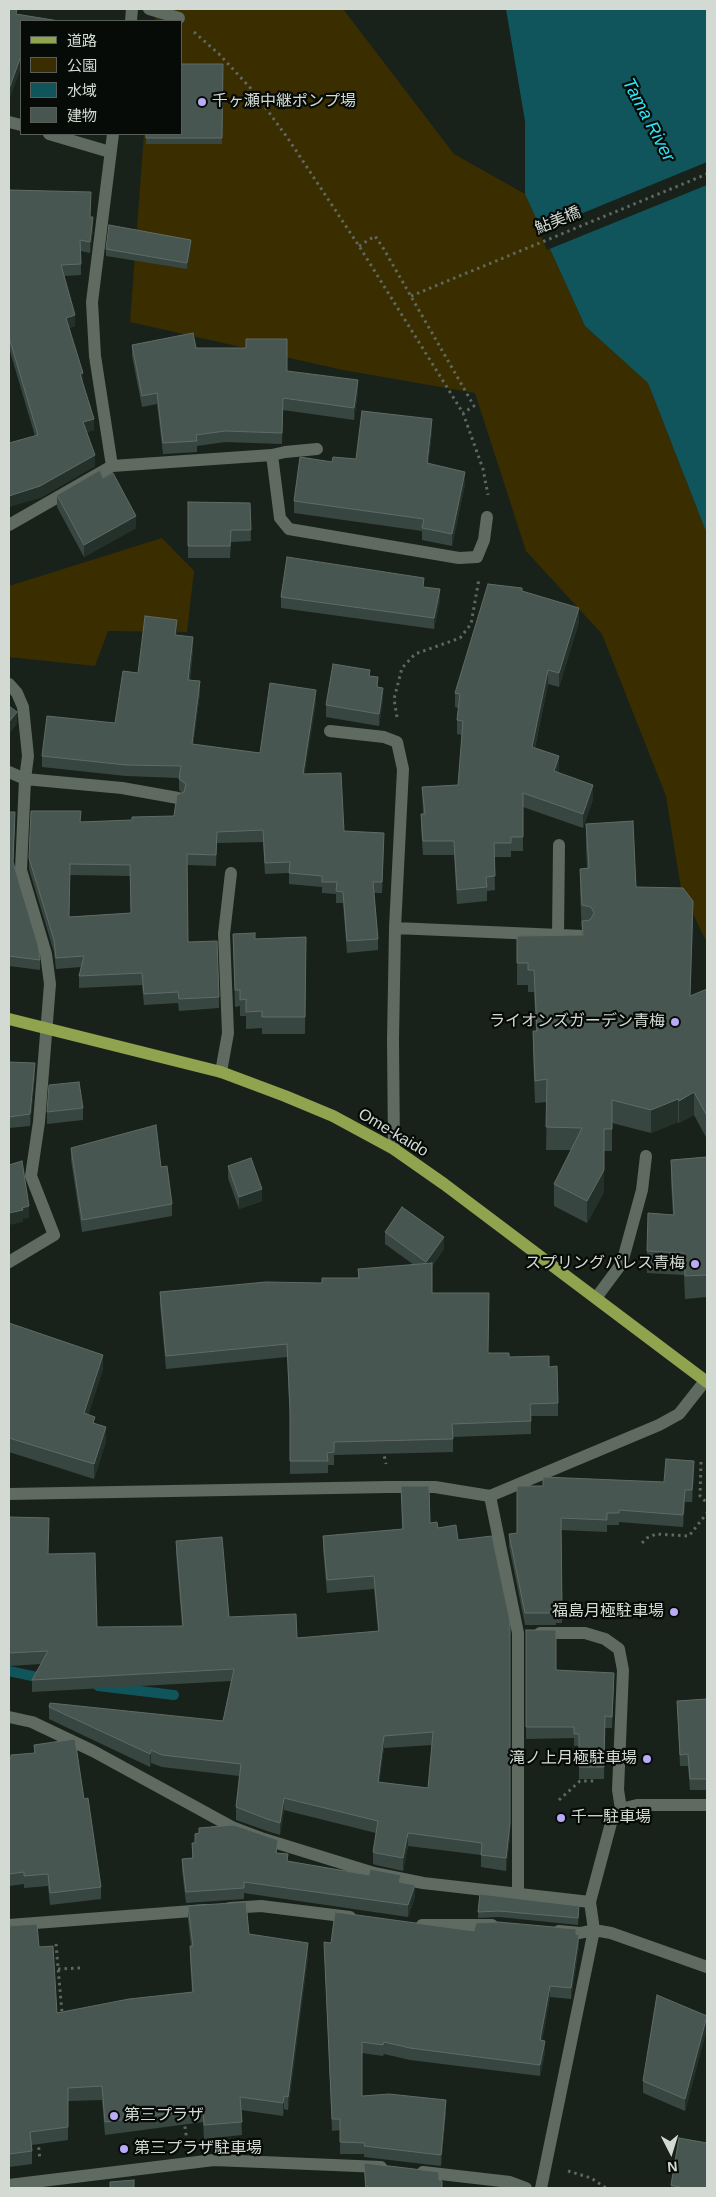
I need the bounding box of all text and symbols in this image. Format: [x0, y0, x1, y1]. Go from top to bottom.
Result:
legend [20, 20, 182, 135]
text: 道路 [67, 32, 97, 49]
text: 公園 [67, 57, 97, 74]
water label: Tama River [617, 75, 679, 165]
text: 水域 [67, 82, 97, 99]
place label: 千ヶ瀬中継ポンプ場 [212, 92, 356, 112]
marker: 千ヶ瀬中継ポンプ場 [196, 96, 208, 108]
text: 建物 [67, 107, 97, 124]
street label: 鮎美橋 [532, 203, 584, 239]
place label: ライオンズガーデン青梅 [489, 1012, 665, 1032]
marker: ライオンズガーデン青梅 [669, 1016, 681, 1028]
street label: Ome-kaido [355, 1105, 431, 1161]
place label: スプリングパレス青梅 [525, 1254, 685, 1274]
marker: スプリングパレス青梅 [689, 1258, 701, 1270]
place label: 福島月極駐車場 [552, 1602, 664, 1622]
marker: 福島月極駐車場 [668, 1606, 680, 1618]
place label: 滝ノ上月極駐車場 [509, 1749, 637, 1769]
marker: 滝ノ上月極駐車場 [641, 1753, 653, 1765]
place label: 千一駐車場 [571, 1808, 651, 1828]
marker: 千一駐車場 [555, 1812, 567, 1824]
place label: 第三プラザ [124, 2106, 204, 2126]
marker: 第三プラザ [108, 2110, 120, 2122]
north arrow [646, 2127, 696, 2177]
place label: 第三プラザ駐車場 [134, 2139, 262, 2159]
marker: 第三プラザ駐車場 [118, 2143, 130, 2155]
text: N [667, 2159, 678, 2175]

